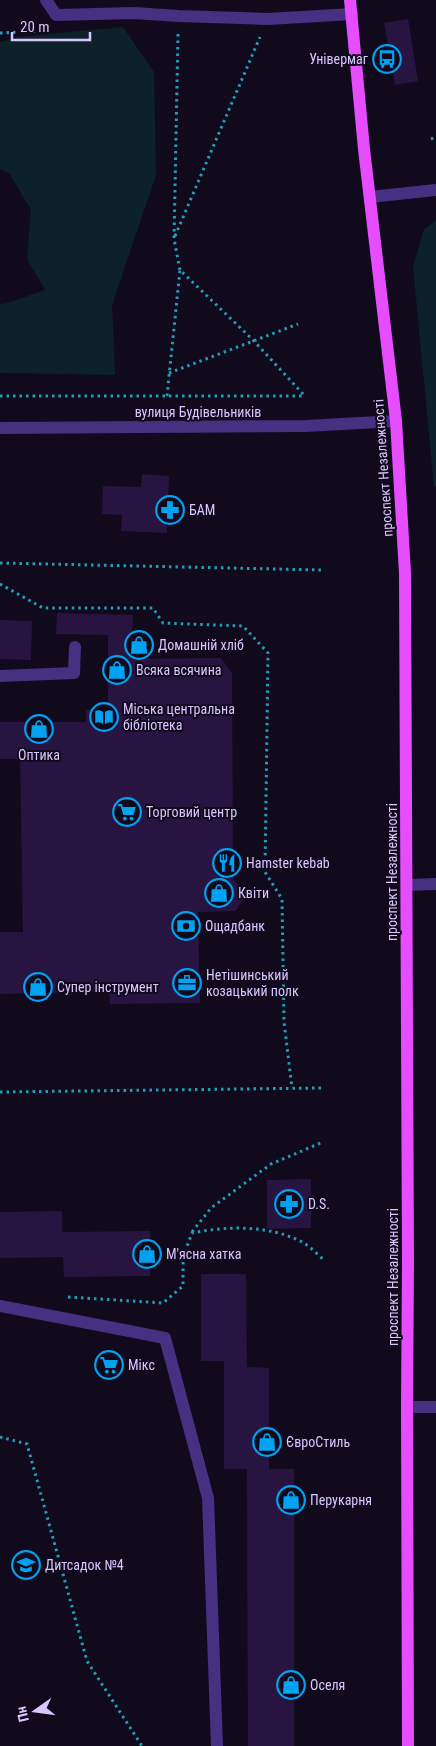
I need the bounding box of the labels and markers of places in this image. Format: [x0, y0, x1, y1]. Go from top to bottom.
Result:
bus stop icon: Універмаг [372, 44, 402, 74]
place label: Універмаг [309, 51, 368, 67]
pharmacy icon: БАМ [155, 495, 185, 525]
place label: БАМ [189, 502, 215, 518]
shop icon: Домашній хліб [124, 630, 154, 660]
place label: Домашній хліб [158, 637, 244, 653]
shop icon: Всяка всячина [102, 655, 132, 685]
place label: Всяка всячина [136, 662, 221, 678]
place label: Міська центральна бібліотека [123, 701, 235, 733]
library icon: Міська центральна бібліотека [89, 702, 119, 732]
shop icon: Оптика [24, 714, 54, 744]
place label: Оптика [18, 747, 60, 763]
supermarket icon: Торговий центр [112, 797, 142, 827]
place label: Торговий центр [146, 804, 237, 820]
restaurant icon: Hamster kebab [212, 848, 242, 878]
place label: Hamster kebab [246, 855, 330, 871]
shop icon: Квіти [204, 878, 234, 908]
place label: Квіти [238, 885, 269, 901]
bank icon: Ощадбанк [171, 911, 201, 941]
place label: Ощадбанк [205, 918, 265, 934]
place label: Нетішинський козацький полк [206, 967, 299, 999]
office icon: Нетішинський козацький полк [172, 968, 202, 998]
shop icon: Супер інструмент [23, 972, 53, 1002]
place label: Супер інструмент [57, 979, 159, 995]
pharmacy icon: D.S. [274, 1189, 304, 1219]
place label: D.S. [308, 1196, 330, 1212]
shop icon: М'ясна хатка [132, 1239, 162, 1269]
place label: М'ясна хатка [166, 1246, 241, 1262]
supermarket icon: Мікс [94, 1350, 124, 1380]
place label: Мікс [128, 1357, 155, 1373]
shop icon: ЄвроСтиль [252, 1427, 282, 1457]
place label: ЄвроСтиль [286, 1434, 350, 1450]
shop icon: Перукарня [276, 1485, 306, 1515]
place label: Перукарня [310, 1492, 372, 1508]
school or university icon: Дитсадок №4 [11, 1550, 41, 1580]
place label: Дитсадок №4 [45, 1557, 124, 1573]
shop icon: Оселя [276, 1670, 306, 1700]
place label: Оселя [310, 1677, 345, 1693]

